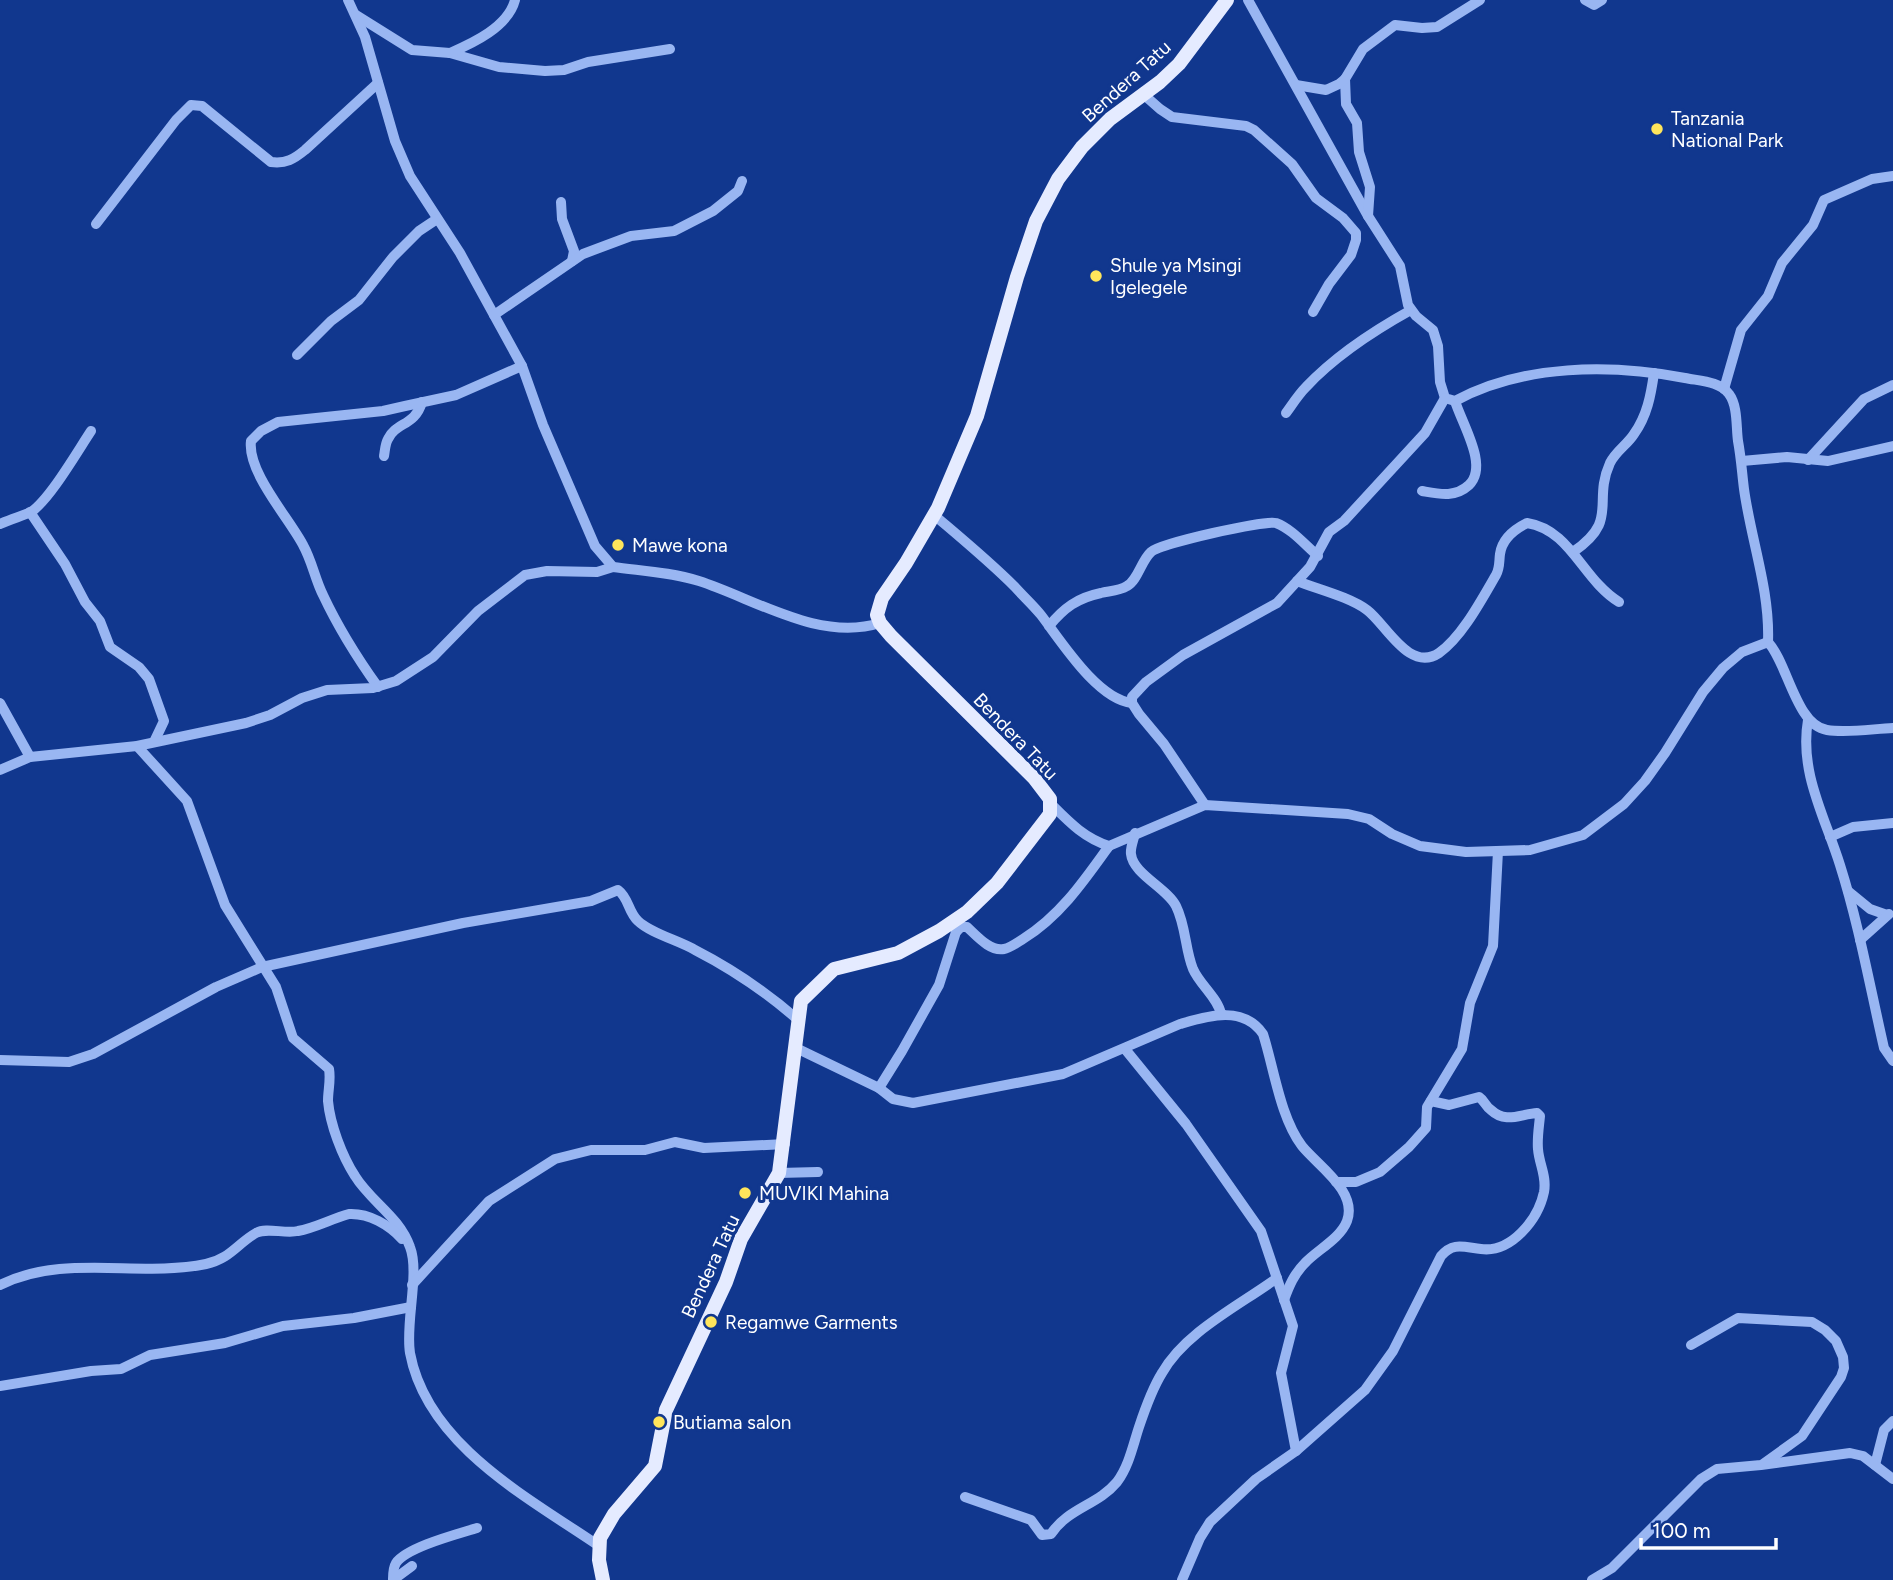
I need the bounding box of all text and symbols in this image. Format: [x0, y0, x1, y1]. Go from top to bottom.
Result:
street label: Bendera Tatu [1077, 35, 1176, 127]
place label: Tanzania National Park [1671, 107, 1784, 152]
marker: Tanzania National Park [1649, 121, 1665, 137]
place label: Shule ya Msingi Igelegele [1110, 254, 1242, 299]
marker: Shule ya Msingi Igelegele [1088, 268, 1104, 284]
place label: Mawe kona [632, 534, 728, 557]
marker: Mawe kona [610, 537, 626, 553]
street label: Bendera Tatu [969, 688, 1063, 785]
place label: MUVIKI Mahina [759, 1182, 889, 1205]
marker: MUVIKI Mahina [737, 1185, 753, 1201]
street label: Bendera Tatu [676, 1211, 744, 1322]
place label: Regamwe Garments [725, 1311, 898, 1334]
marker: Regamwe Garments [703, 1314, 719, 1330]
place label: Butiama salon [673, 1411, 791, 1434]
marker: Butiama salon [651, 1414, 667, 1430]
scale bar [1641, 1506, 1776, 1550]
text: 100 m [1652, 1518, 1711, 1543]

